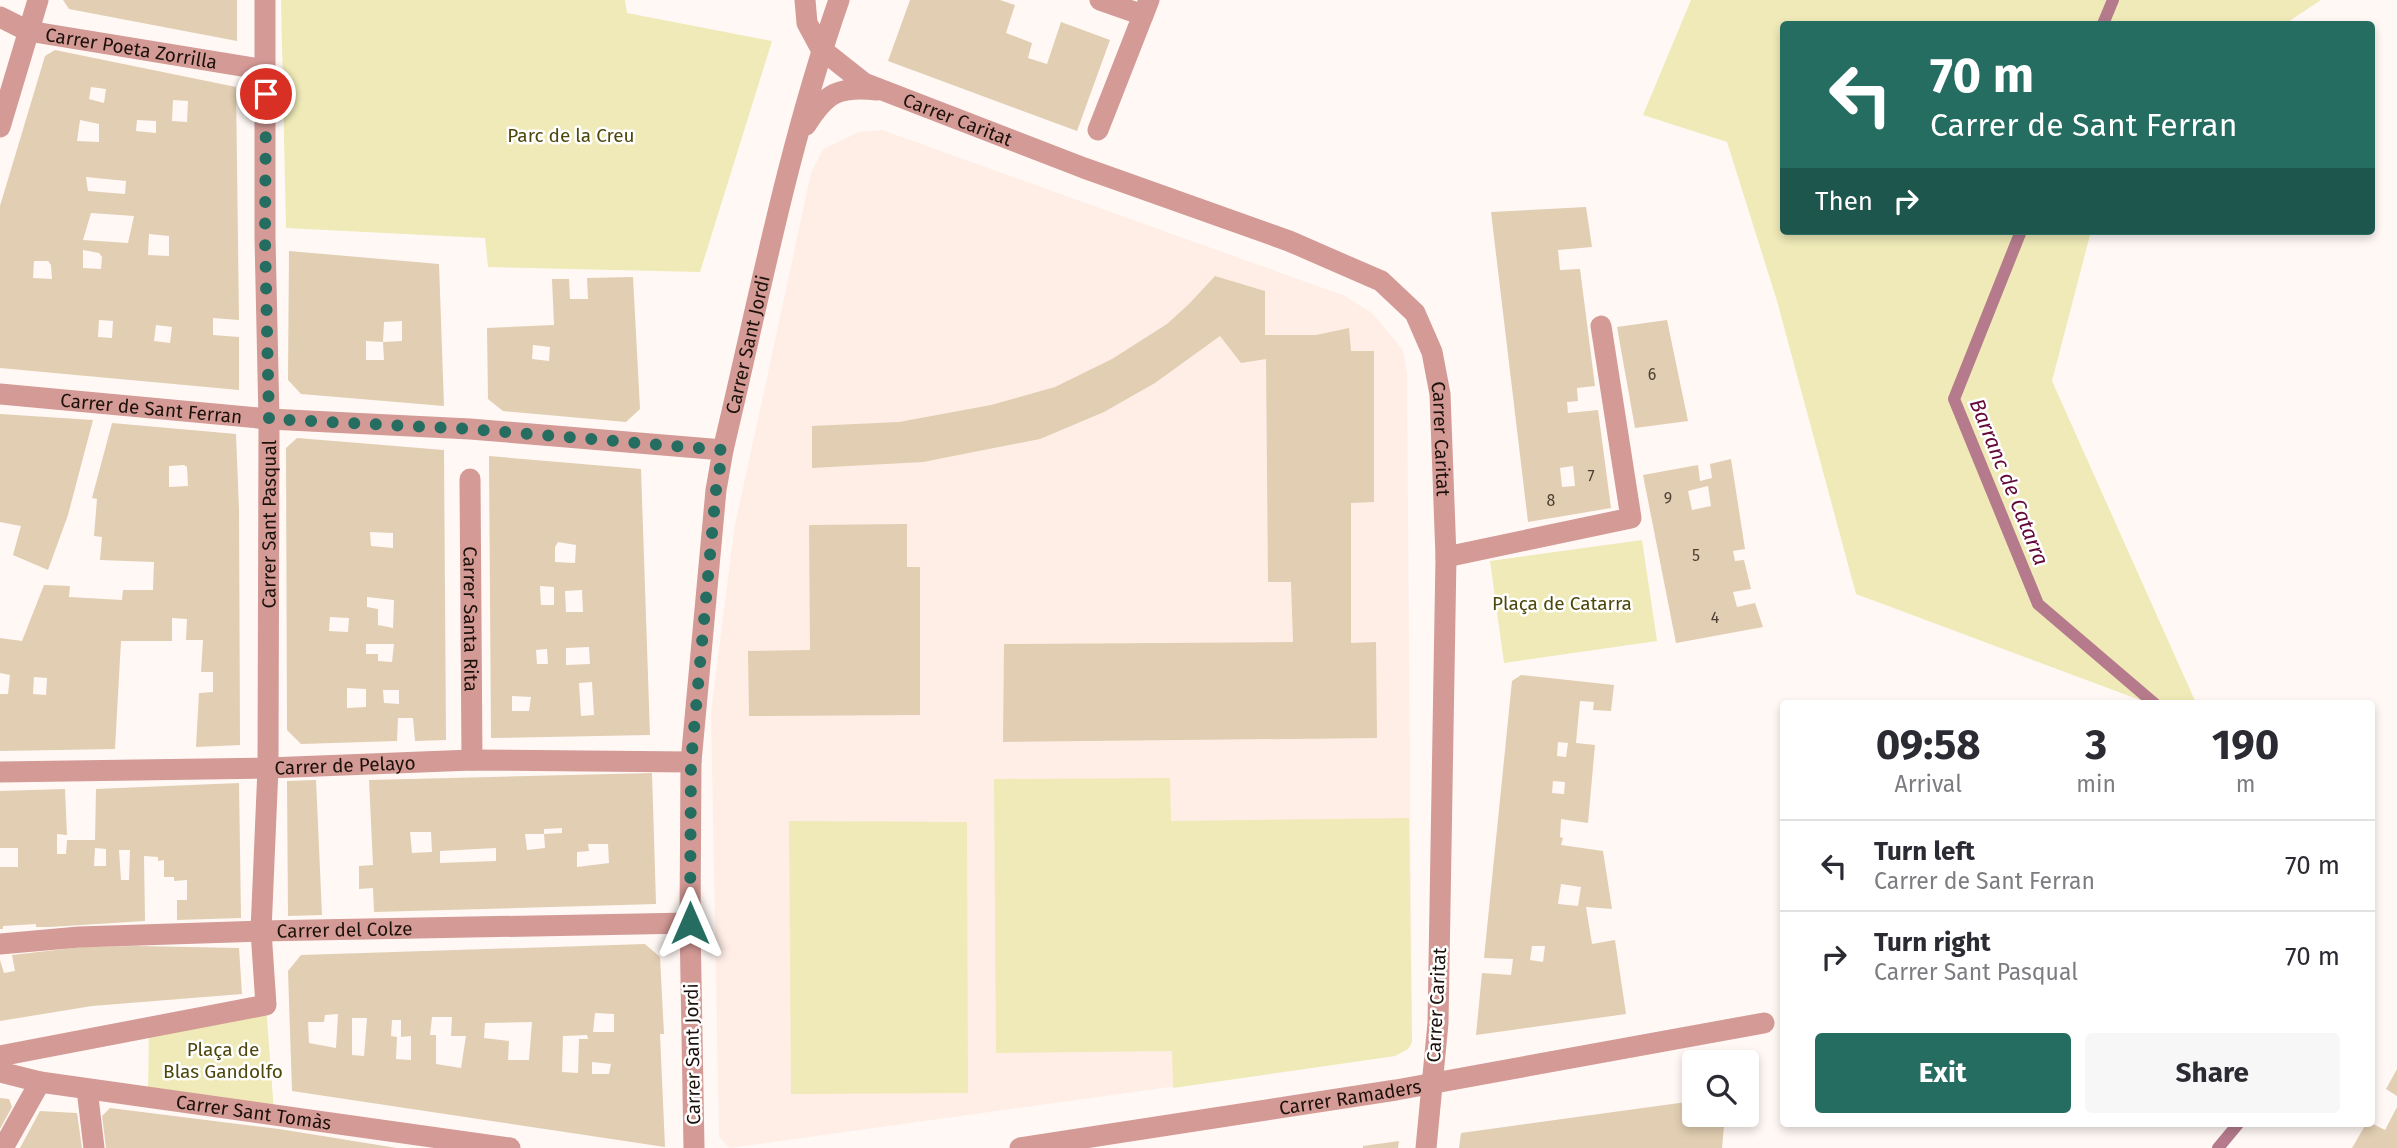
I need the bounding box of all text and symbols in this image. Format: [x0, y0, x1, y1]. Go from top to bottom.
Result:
street label: Carrer Poeta Zorrilla [44, 23, 219, 74]
text: 70 m [1930, 46, 2034, 105]
icon: left [1815, 49, 1906, 140]
pin [236, 64, 296, 124]
icon: arrive [247, 75, 285, 113]
street label: Carrer Caritat [900, 88, 1016, 151]
text: Carrer de Sant Ferran [1930, 106, 2238, 144]
park label: Parc de la Creu [507, 124, 635, 147]
icon: right [1887, 182, 1925, 220]
text: Then [1815, 186, 1873, 217]
street label: Carrer Sant Jordi [721, 273, 775, 416]
house number: 6 [1648, 365, 1656, 384]
street label: Carrer Caritat [1426, 379, 1455, 497]
street label: Carrer de Sant Ferran [59, 389, 243, 428]
water label: Barranc de Catarra [1964, 395, 2054, 569]
street label: Carrer Sant Pasqual [257, 439, 281, 609]
house number: 7 [1587, 467, 1595, 486]
house number: 9 [1664, 489, 1672, 508]
house number: 8 [1547, 491, 1556, 510]
street label: Carrer Santa Rita [458, 546, 483, 692]
house number: 5 [1692, 546, 1700, 565]
park label: Plaça de Catarra [1492, 592, 1632, 615]
house number: 4 [1711, 608, 1720, 627]
text: 09:58 [1876, 720, 1981, 770]
text: 3 [2085, 720, 2107, 770]
text: 190 [2212, 720, 2279, 770]
street label: Carrer de Pelayo [274, 751, 416, 780]
text: Arrival [1894, 770, 1962, 798]
text: min [2076, 770, 2116, 798]
text: m [2236, 770, 2255, 798]
text: Turn left [1874, 836, 1975, 867]
icon: left [1815, 847, 1853, 885]
text: 70 m [2285, 850, 2340, 881]
text: Carrer de Sant Ferran [1874, 867, 2095, 895]
position arrow [653, 886, 727, 960]
street label: Carrer del Colze [277, 917, 413, 943]
text: Turn right [1874, 927, 1991, 958]
icon: right [1815, 938, 1853, 976]
text: 70 m [2285, 941, 2340, 972]
street label: Carrer Caritat [1422, 947, 1451, 1063]
text: Carrer Sant Pasqual [1874, 958, 2078, 986]
street label: Carrer Sant Jordi [680, 983, 705, 1125]
button: Exit [1815, 1033, 2071, 1113]
button: Share [2085, 1033, 2340, 1113]
park label: Plaça de Blas Gandolfo [163, 1038, 283, 1083]
map controls [1682, 1050, 1759, 1127]
button: search [1682, 1050, 1759, 1127]
street label: Carrer Ramaders [1277, 1075, 1423, 1120]
street label: Carrer Sant Tomàs [174, 1090, 333, 1135]

